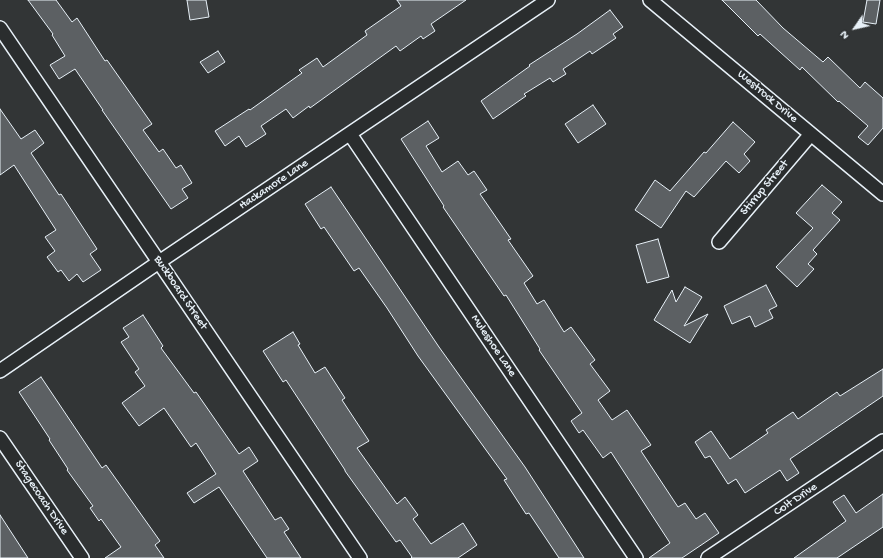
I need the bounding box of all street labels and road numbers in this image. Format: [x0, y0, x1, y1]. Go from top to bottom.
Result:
street label: Westrock Drive [734, 68, 800, 126]
street label: Hackamore Lane [237, 156, 311, 214]
street label: Stirrup Street [738, 157, 792, 219]
street label: Buckboard Street [150, 253, 210, 333]
street label: Muleshoe Lane [467, 312, 519, 380]
street label: Stagecoach Drive [11, 458, 71, 538]
street label: Colt Drive [772, 480, 820, 520]

